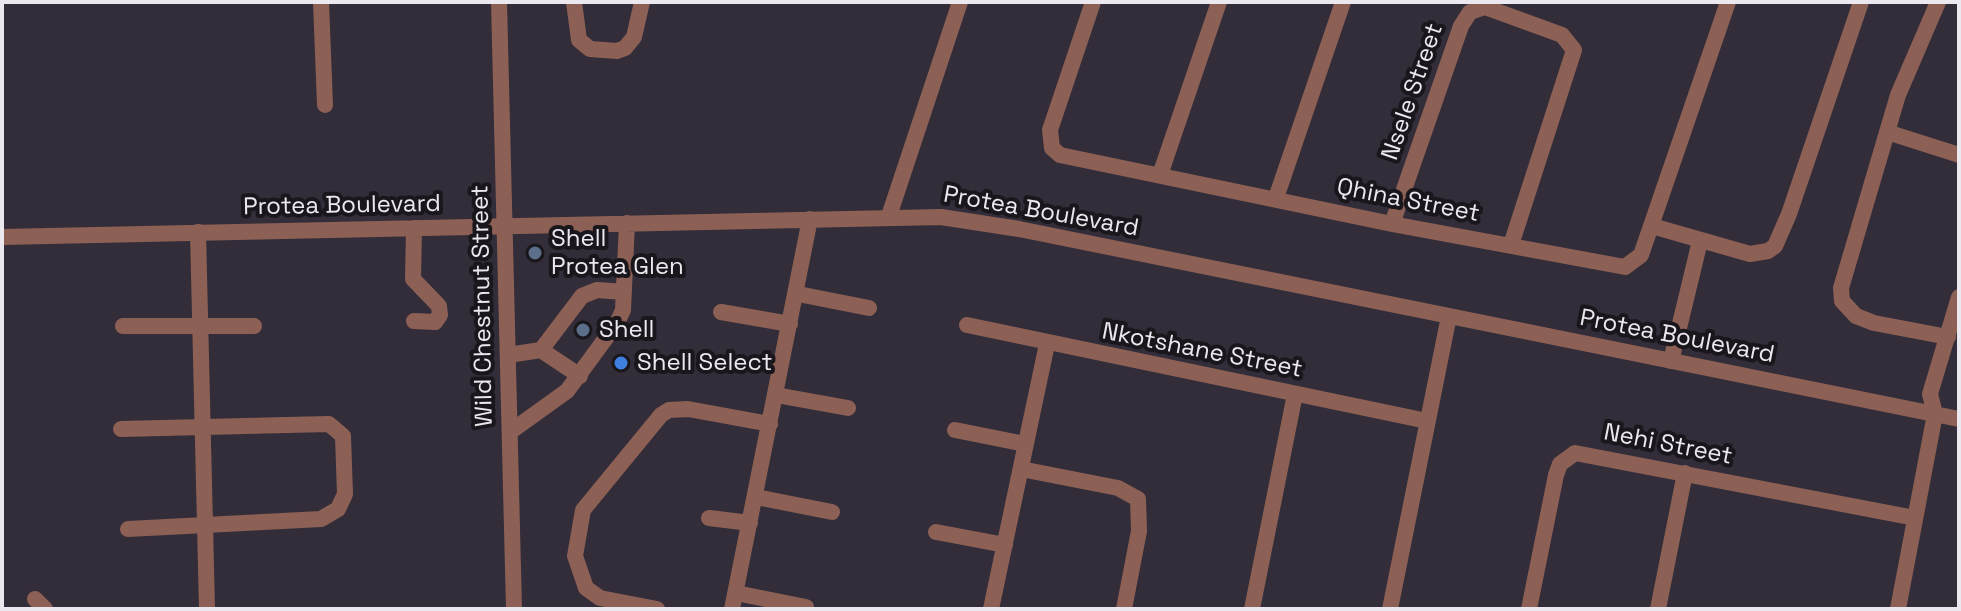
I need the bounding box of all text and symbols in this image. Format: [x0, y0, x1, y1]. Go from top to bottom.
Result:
street label: Nsele Street [1376, 20, 1450, 164]
street label: Qhina Street [1334, 173, 1482, 229]
street label: Protea Boulevard [941, 181, 1141, 243]
street label: Wild Chestnut Street [466, 185, 500, 427]
street label: Protea Boulevard [243, 190, 441, 222]
place label: Shell Protea Glen [551, 225, 684, 281]
marker: Shell Protea Glen [526, 244, 544, 262]
street label: Protea Boulevard [1577, 304, 1777, 370]
place label: Shell [599, 316, 654, 344]
street label: Nkotshane Street [1100, 317, 1304, 385]
marker: Shell [574, 321, 592, 339]
place label: Shell Select [637, 349, 772, 377]
marker: Shell Select [612, 354, 630, 372]
street label: Nehi Street [1601, 418, 1735, 472]

